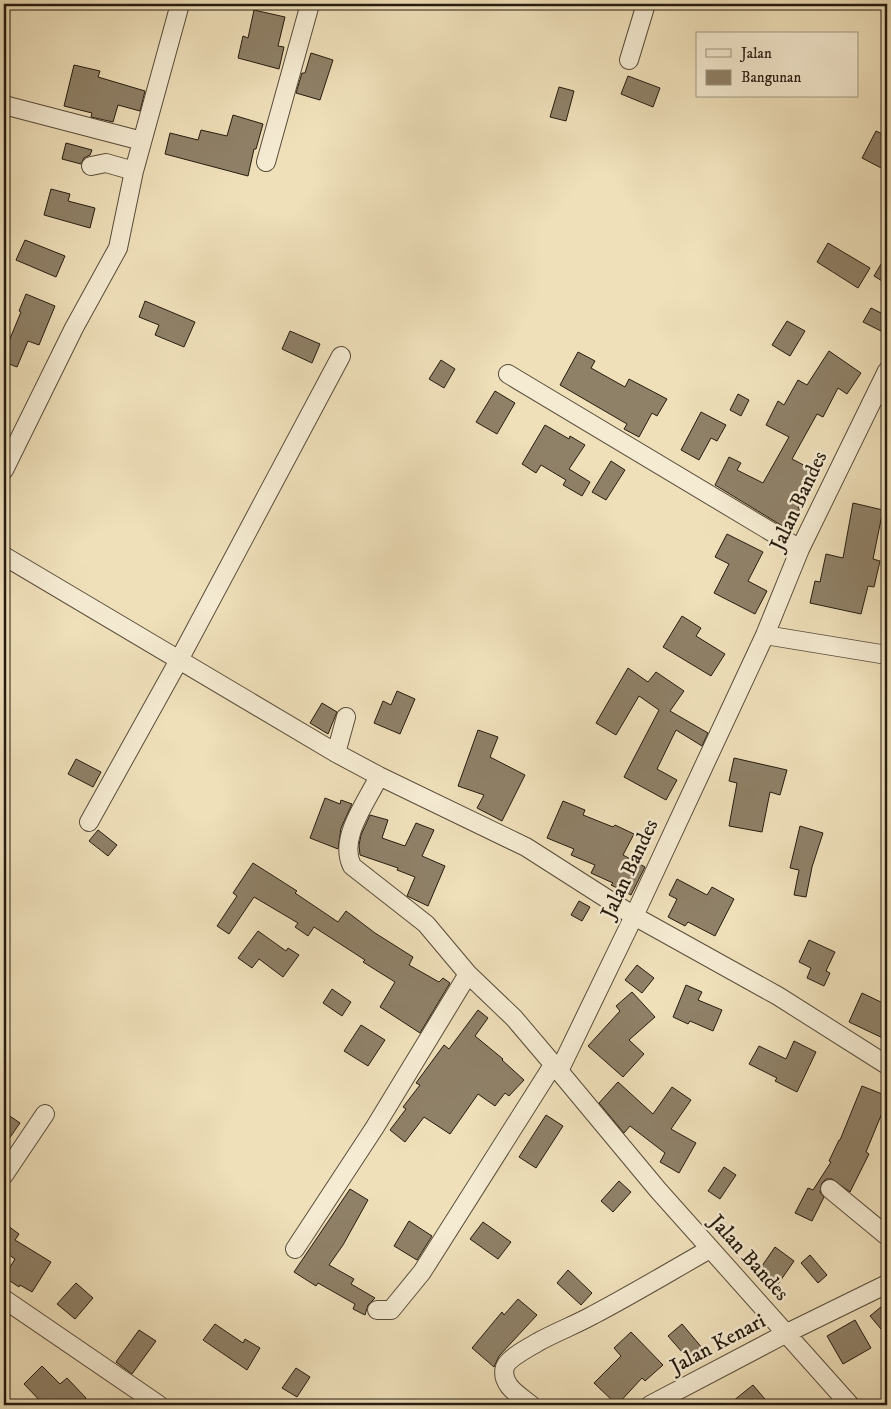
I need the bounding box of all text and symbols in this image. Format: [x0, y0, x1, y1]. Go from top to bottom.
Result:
legend [696, 32, 858, 98]
text: Jalan [739, 44, 772, 63]
text: Bangunan [741, 68, 801, 87]
street label: Jalan Bandes [764, 447, 833, 557]
street label: Jalan Bandes [595, 815, 664, 925]
street label: Jalan Bandes [702, 1208, 794, 1306]
street label: Jalan Kenari [664, 1308, 770, 1381]

